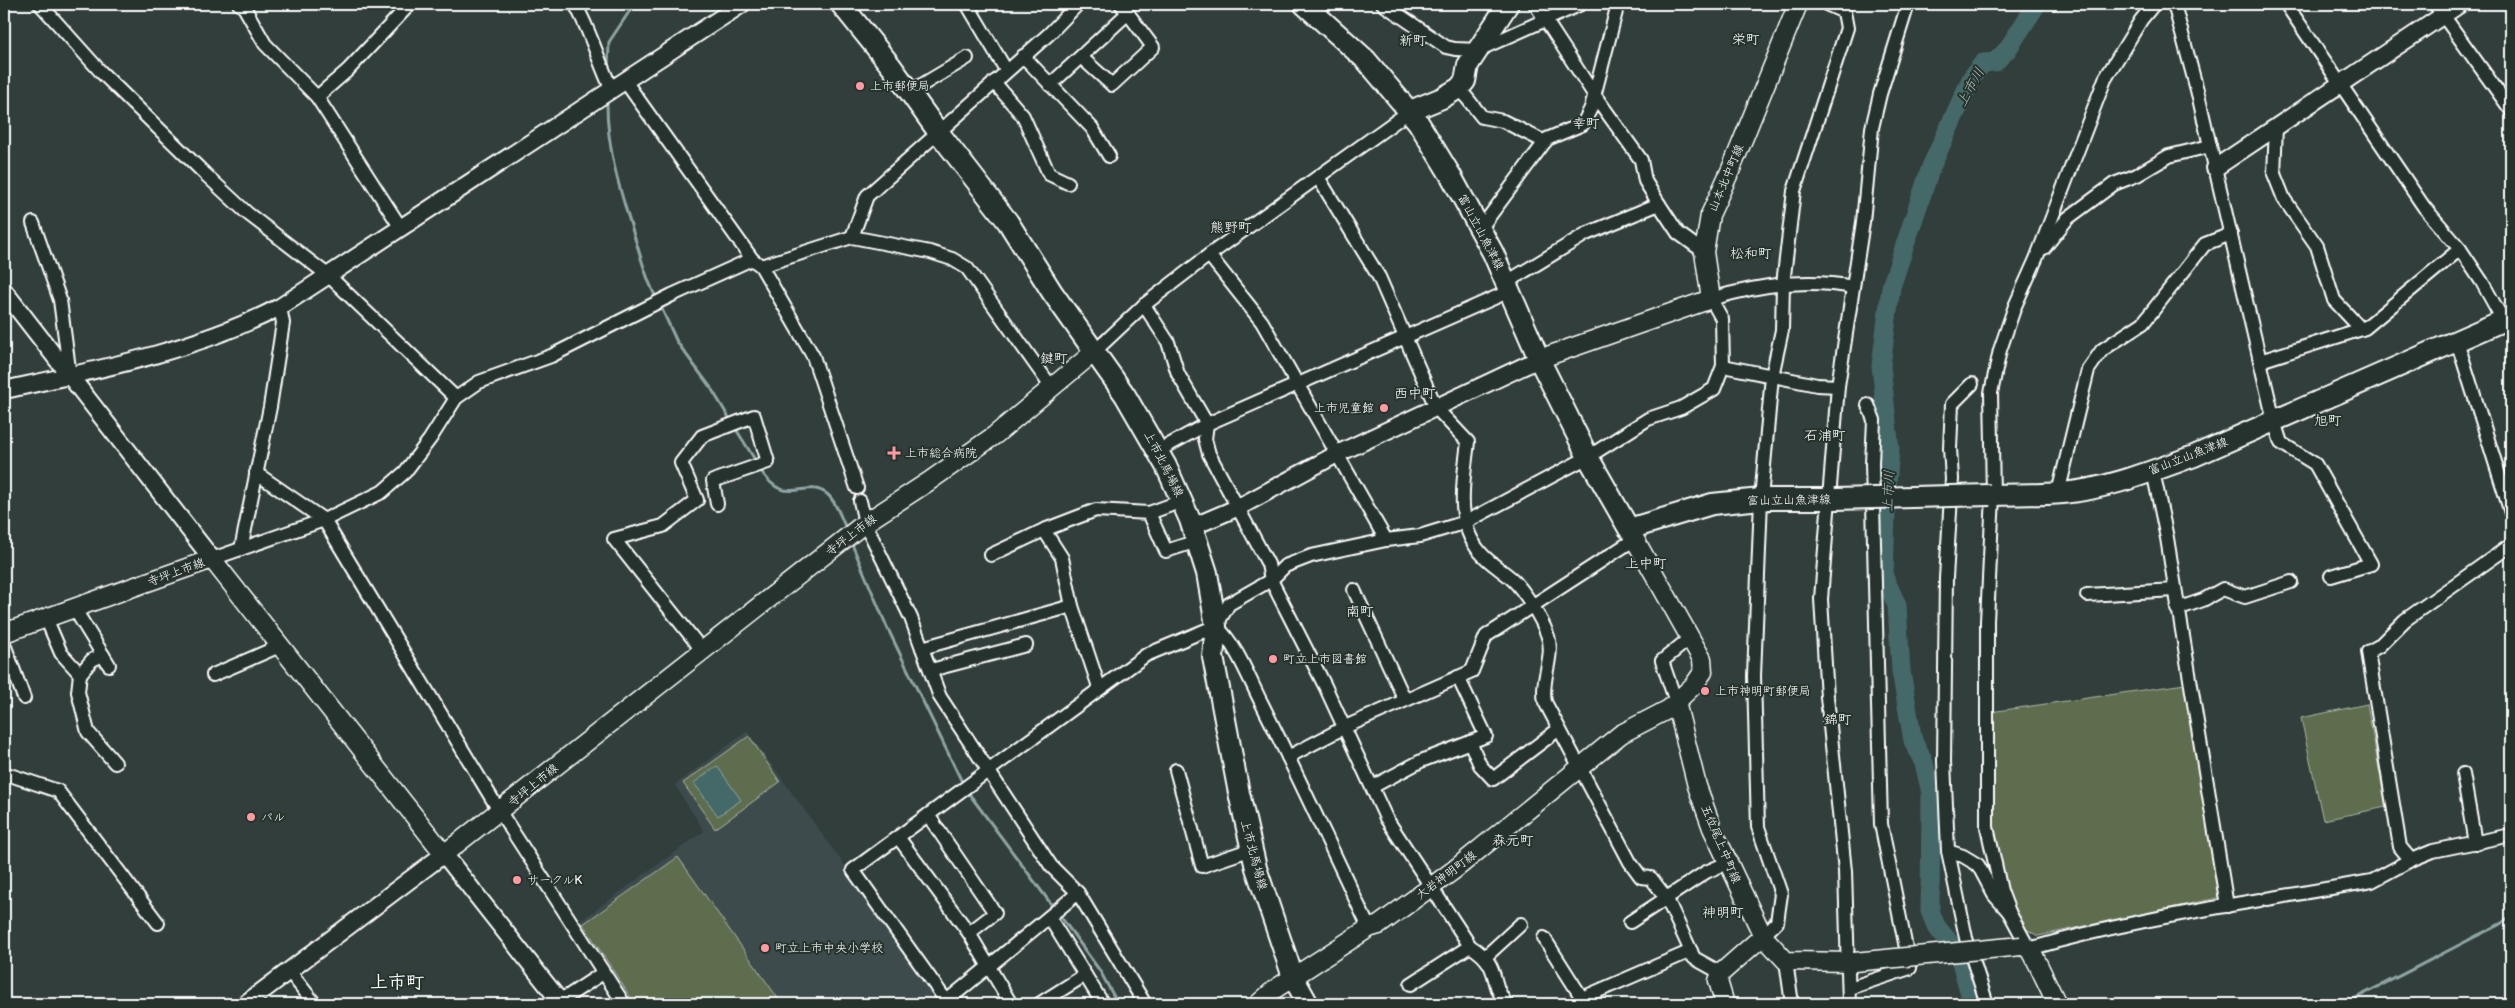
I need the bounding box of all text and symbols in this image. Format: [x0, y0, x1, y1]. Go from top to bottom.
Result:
district label: 栄町 [1732, 31, 1760, 48]
district label: 新町 [1399, 32, 1427, 49]
water label: 上市川 [1953, 65, 1988, 110]
place label: 上市郵便局 [870, 79, 930, 94]
marker: 上市郵便局 [854, 80, 866, 92]
district label: 幸町 [1572, 115, 1600, 132]
street label: 山本北中町線 [1705, 142, 1747, 214]
street label: 富山立山魚津線 [1454, 192, 1507, 273]
district label: 熊野町 [1210, 219, 1252, 236]
district label: 松和町 [1730, 245, 1772, 262]
district label: 鍵町 [1040, 350, 1068, 367]
district label: 西中町 [1394, 385, 1436, 402]
place label: 上市児童館 [1314, 401, 1374, 416]
marker: 上市児童館 [1378, 402, 1390, 414]
district label: 旭町 [2314, 412, 2342, 429]
district label: 石浦町 [1804, 427, 1846, 444]
street label: 上市北馬場線 [1141, 429, 1187, 500]
street label: 富山立山魚津線 [2146, 434, 2230, 479]
marker: 上市総合病院 [887, 446, 901, 460]
place label: 上市総合病院 [905, 446, 977, 461]
water label: 上市川 [1879, 470, 1898, 512]
street label: 富山立山魚津線 [1747, 492, 1831, 509]
street label: 寺坪上市線 [823, 511, 880, 559]
street label: 寺坪上市線 [145, 555, 207, 590]
district label: 上中町 [1625, 555, 1667, 572]
district label: 南町 [1346, 603, 1374, 620]
place label: 町立上市図書館 [1283, 652, 1367, 667]
marker: 町立上市図書館 [1267, 653, 1279, 665]
place label: 上市神明町郵便局 [1715, 684, 1811, 699]
marker: 上市神明町郵便局 [1699, 685, 1711, 697]
district label: 錦町 [1824, 711, 1852, 728]
street label: 寺坪上市線 [505, 761, 561, 810]
street label: 五位尾上中町線 [1697, 803, 1744, 886]
place label: パル [261, 810, 285, 825]
marker: パル [245, 811, 257, 823]
street label: 上市北馬場線 [1237, 818, 1270, 892]
district label: 森元町 [1492, 832, 1534, 849]
street label: 大岩神明町線 [1413, 848, 1480, 903]
place label: サークルK [527, 873, 582, 888]
marker: サークルK [511, 874, 523, 886]
district label: 神明町 [1702, 904, 1744, 921]
place label: 町立上市中央小学校 [775, 941, 883, 956]
marker: 町立上市中央小学校 [759, 942, 771, 954]
district label: 上市町 [370, 972, 424, 993]

